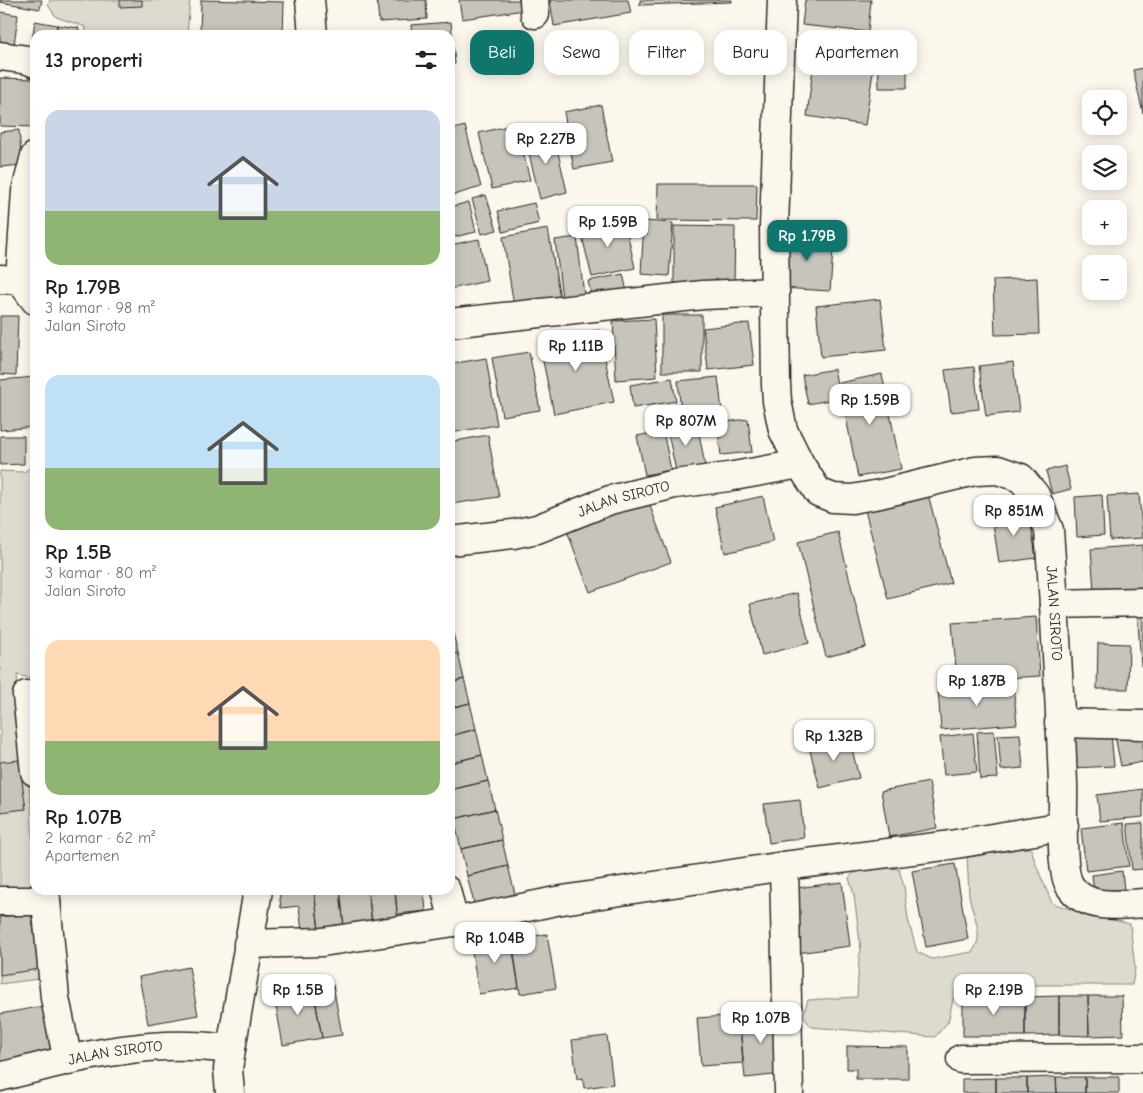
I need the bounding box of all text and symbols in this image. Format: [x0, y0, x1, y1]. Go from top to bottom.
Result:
chip: Beli [470, 30, 534, 75]
chip: Sewa [544, 30, 619, 75]
chip: Filter [629, 30, 704, 75]
chip: Baru [714, 30, 787, 75]
chip: Apartemen [797, 30, 917, 75]
icon: filters [412, 46, 440, 74]
text: 13 properti [45, 48, 143, 72]
map controls [1082, 90, 1127, 300]
button: locate [1082, 90, 1127, 135]
pin: Rp 2.27B [494, 122, 598, 165]
text: Rp 2.27B [516, 130, 576, 148]
icon: home [198, 143, 288, 233]
button: layers [1082, 145, 1127, 190]
button: + [1082, 200, 1127, 245]
pin: Rp 1.59B [556, 206, 660, 248]
text: Rp 1.59B [578, 213, 638, 231]
pin: Rp 1.79B [755, 220, 859, 262]
text: Rp 1.79B [778, 227, 836, 245]
button: − [1082, 255, 1127, 300]
text: Rp 1.79B [45, 275, 121, 299]
text: 3 kamar · 98 m² [45, 299, 155, 317]
text: Jalan Siroto [45, 317, 126, 335]
pin: Rp 1.11B [524, 330, 628, 372]
text: Rp 1.11B [549, 337, 603, 355]
pin: Rp 1.59B [818, 384, 922, 426]
text: Rp 1.59B [840, 391, 900, 409]
pin: Rp 807M [640, 404, 732, 447]
icon: home [198, 408, 288, 498]
text: Rp 807M [656, 412, 716, 430]
street label: JALAN SIROTO [575, 477, 672, 521]
pin: Rp 851M [968, 494, 1060, 537]
text: Rp 851M [984, 502, 1044, 520]
text: Rp 1.5B [45, 540, 112, 564]
text: 3 kamar · 80 m² [45, 564, 156, 582]
street label: JALAN SIROTO [1042, 565, 1066, 661]
text: Jalan Siroto [45, 582, 126, 600]
pin: Rp 1.87B [925, 664, 1029, 707]
text: Rp 1.87B [948, 672, 1006, 690]
icon: home [198, 673, 288, 763]
pin: Rp 1.32B [782, 720, 886, 762]
text: Rp 1.32B [805, 727, 863, 745]
text: Rp 1.07B [45, 805, 122, 829]
text: 2 kamar · 62 m² [45, 829, 155, 847]
text: Apartemen [45, 847, 120, 865]
pin: Rp 1.04B [443, 922, 547, 964]
text: Rp 1.04B [466, 929, 524, 947]
pin: Rp 1.5B [252, 974, 344, 1016]
pin: Rp 2.19B [942, 974, 1046, 1016]
text: Rp 1.5B [273, 981, 323, 999]
text: Rp 2.19B [965, 981, 1023, 999]
pin: Rp 1.07B [709, 1002, 813, 1044]
text: Rp 1.07B [732, 1009, 790, 1027]
street label: JALAN SIROTO [66, 1037, 163, 1069]

